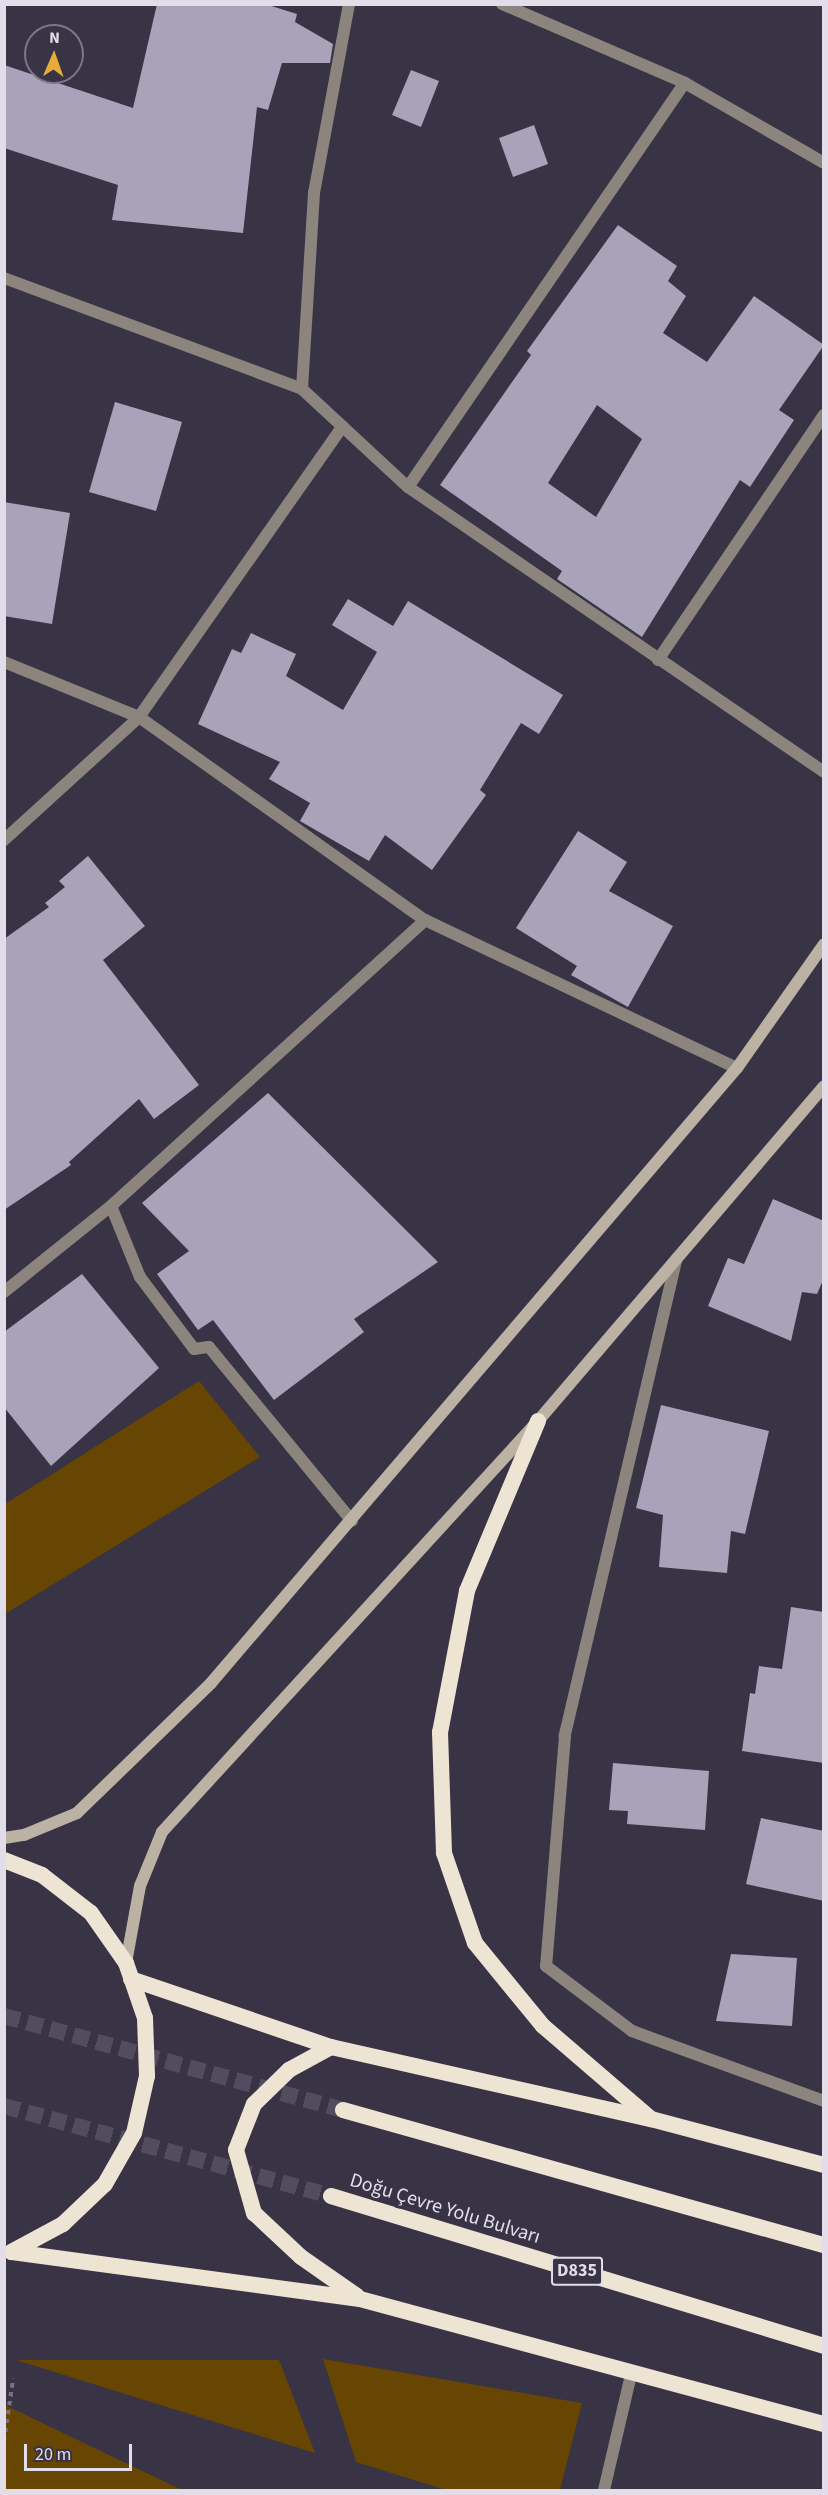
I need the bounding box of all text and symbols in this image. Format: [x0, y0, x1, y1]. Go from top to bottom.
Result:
north arrow [24, 24, 84, 84]
text: N [49, 27, 60, 49]
street label: Doğu Çevre Yolu Bulvarı [347, 2169, 543, 2249]
road number: D835 [550, 2256, 604, 2286]
scale bar [27, 2432, 135, 2470]
text: 20 m [35, 2442, 71, 2467]

